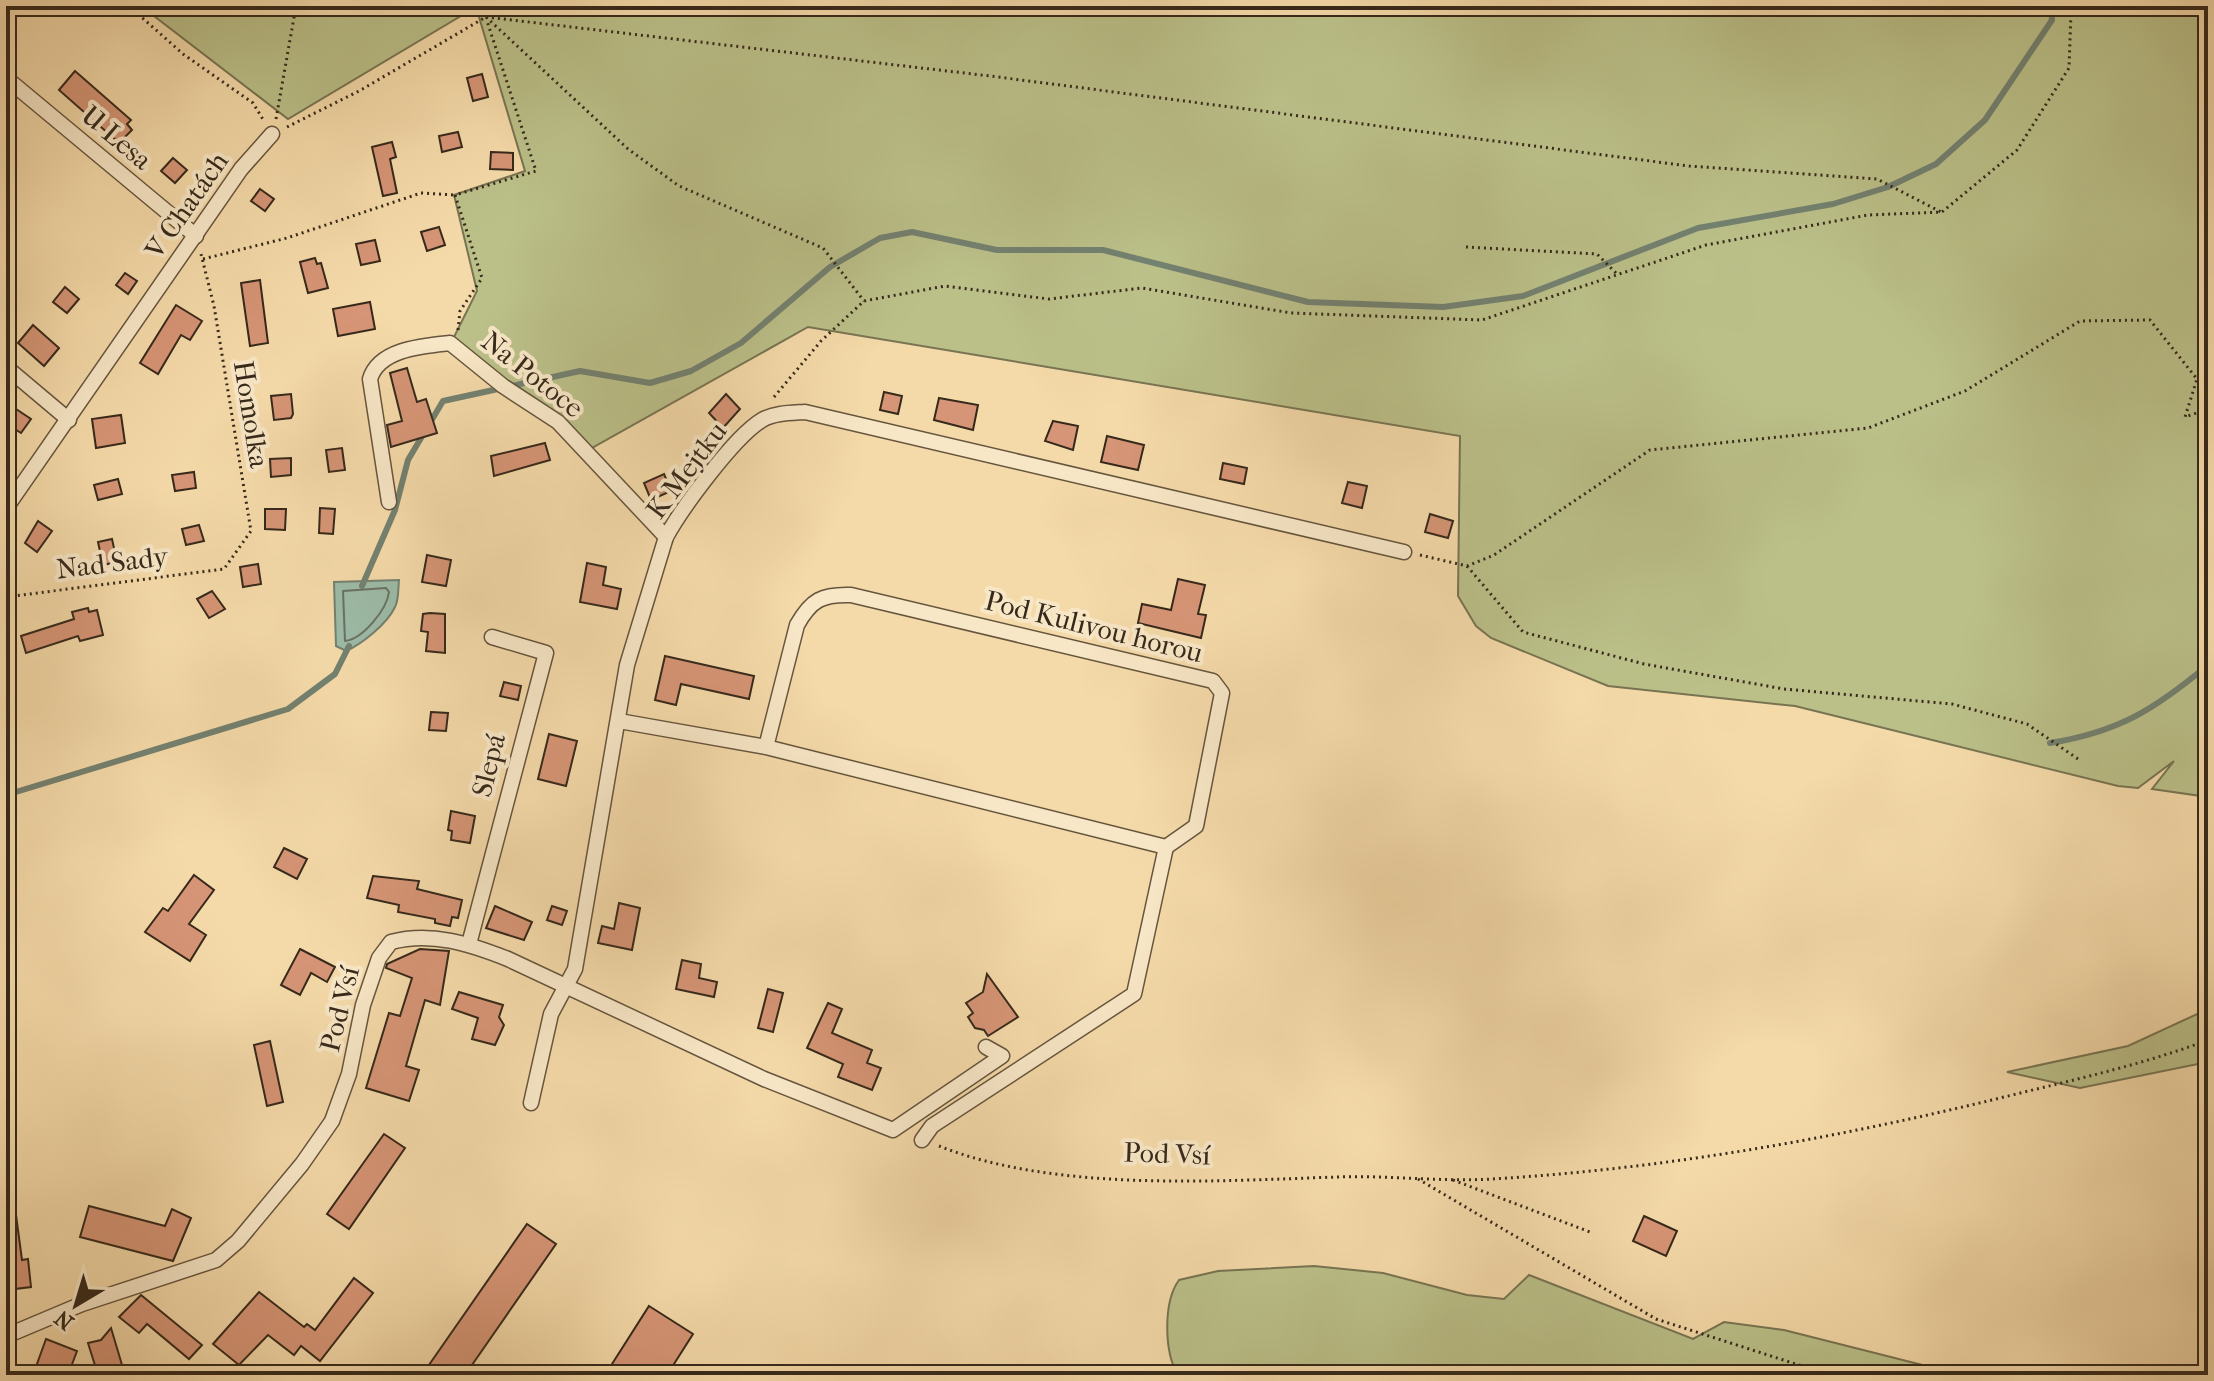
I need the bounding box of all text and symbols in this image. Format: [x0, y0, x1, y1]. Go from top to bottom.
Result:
street label: U Lesa [75, 98, 159, 177]
street label: V Chatách [137, 145, 235, 266]
street label: Na Potoce [475, 324, 590, 425]
street label: Homolka [227, 358, 276, 471]
street label: K Mejtku [639, 415, 734, 525]
street label: Nad Sady [54, 539, 171, 586]
street label: Pod Kulivou horou [982, 583, 1206, 670]
street label: Slepá [465, 729, 512, 800]
street label: Pod Vsí [313, 962, 366, 1055]
street label: Pod Vsí [1123, 1135, 1212, 1172]
north arrow [36, 1265, 116, 1345]
text: N [49, 1304, 79, 1335]

